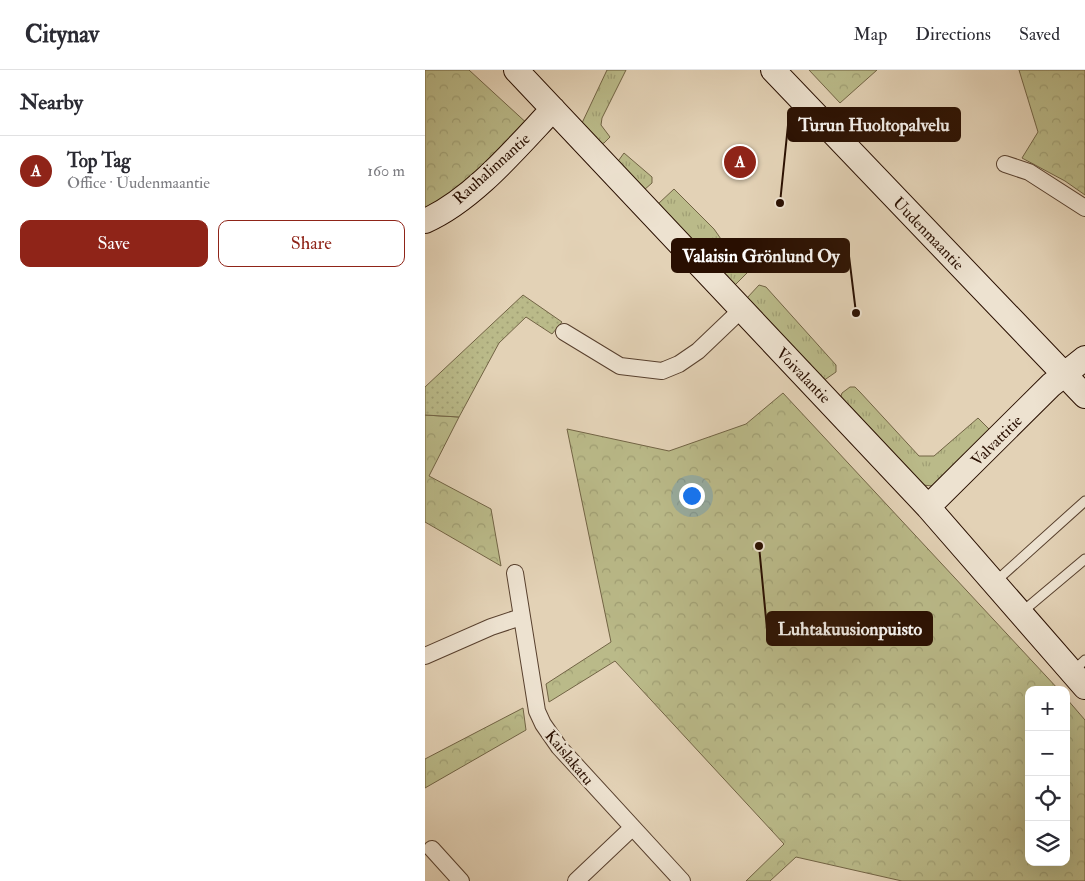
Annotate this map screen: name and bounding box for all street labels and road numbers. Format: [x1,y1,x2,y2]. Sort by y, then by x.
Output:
street label: Rauhalinnantie [449,129,535,209]
street label: Uudenmaantie [888,193,968,275]
street label: Voivalantie [772,344,835,408]
street label: Valvattitie [967,411,1027,471]
street label: Kaislakatu [540,726,598,789]

